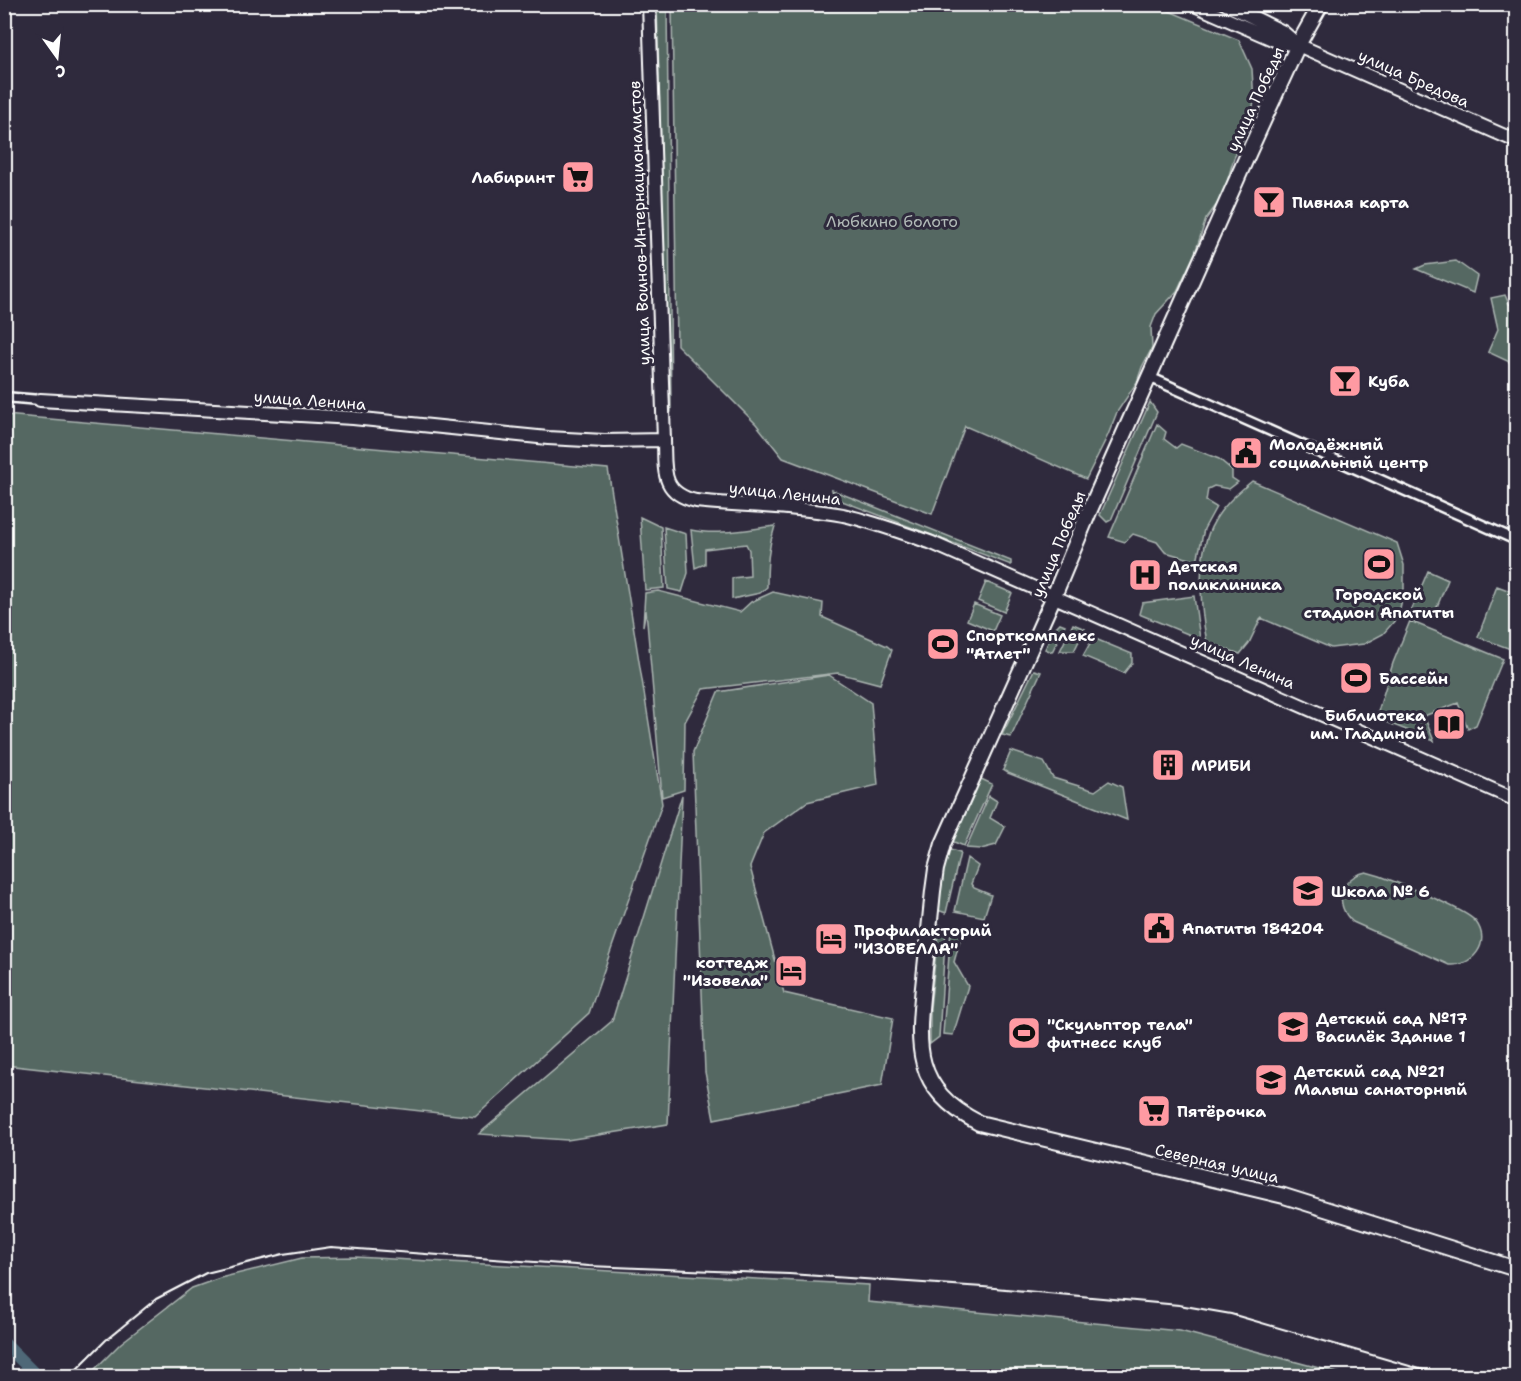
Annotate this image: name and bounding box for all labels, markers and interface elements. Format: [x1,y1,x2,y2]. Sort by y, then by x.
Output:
north arrow [27,27,87,87]
street label: улица Победы [1222,43,1289,155]
street label: улица Бредова [1355,45,1473,112]
text: С [53,60,68,82]
street label: улица Воинов-Интернационалистов [624,80,655,366]
supermarket icon: Лабиринт [560,159,596,195]
place label: Лабиринт [471,167,555,188]
bar icon: Пивная карта [1251,184,1287,220]
place label: Пивная карта [1292,192,1409,213]
park label: Любкино болото [826,211,958,232]
bar icon: Куба [1327,363,1363,399]
place label: Куба [1368,371,1409,392]
street label: улица Ленина [253,386,367,415]
place label: Молодёжный социальный центр [1269,434,1429,473]
public building icon: Молодёжный социальный центр [1228,435,1264,471]
street label: улица Ленина [728,477,842,510]
street label: улица Победы [1027,488,1090,601]
sports icon: Городской стадион Апатиты [1361,546,1397,582]
place label: Детская поликлиника [1168,556,1282,595]
hospital icon: Детская поликлиника [1127,557,1163,593]
place label: Городской стадион Апатиты [1304,584,1455,623]
place label: Спорткомплекс "Атлет" [966,625,1096,664]
sports icon: Спорткомплекс "Атлет" [925,626,961,662]
street label: улица Ленина [1187,629,1298,694]
sports icon: Бассейн [1338,660,1374,696]
place label: Бассейн [1379,668,1448,689]
place label: Библиотека им. Гладиной [1310,705,1426,744]
library icon: Библиотека им. Гладиной [1431,706,1467,742]
building icon: МРИБИ [1150,747,1186,783]
place label: МРИБИ [1191,755,1251,776]
school or university icon: Школа № 6 [1290,873,1326,909]
place label: Школа № 6 [1331,881,1430,902]
public building icon: Апатиты 184204 [1141,910,1177,946]
place label: Апатиты 184204 [1182,918,1324,939]
place label: Профилакторий "ИЗОВЕЛЛА" [854,920,992,959]
hotel icon: Профилакторий "ИЗОВЕЛЛА" [813,921,849,957]
place label: коттедж "Изовела" [683,952,768,991]
hotel icon: коттедж "Изовела" [773,953,809,989]
place label: Детский сад №17 Василёк Здание 1 [1316,1008,1467,1047]
school or university icon: Детский сад №17 Василёк Здание 1 [1275,1009,1311,1045]
place label: "Скульптор тела" фитнесс клуб [1047,1014,1193,1053]
sports icon: "Скульптор тела" фитнесс клуб [1006,1015,1042,1051]
place label: Детский сад №21 Малыш санаторный [1294,1061,1467,1100]
school or university icon: Детский сад №21 Малыш санаторный [1253,1062,1289,1098]
supermarket icon: Пятёрочка [1136,1093,1172,1129]
place label: Пятёрочка [1177,1101,1266,1122]
street label: Северная улица [1153,1139,1281,1188]

